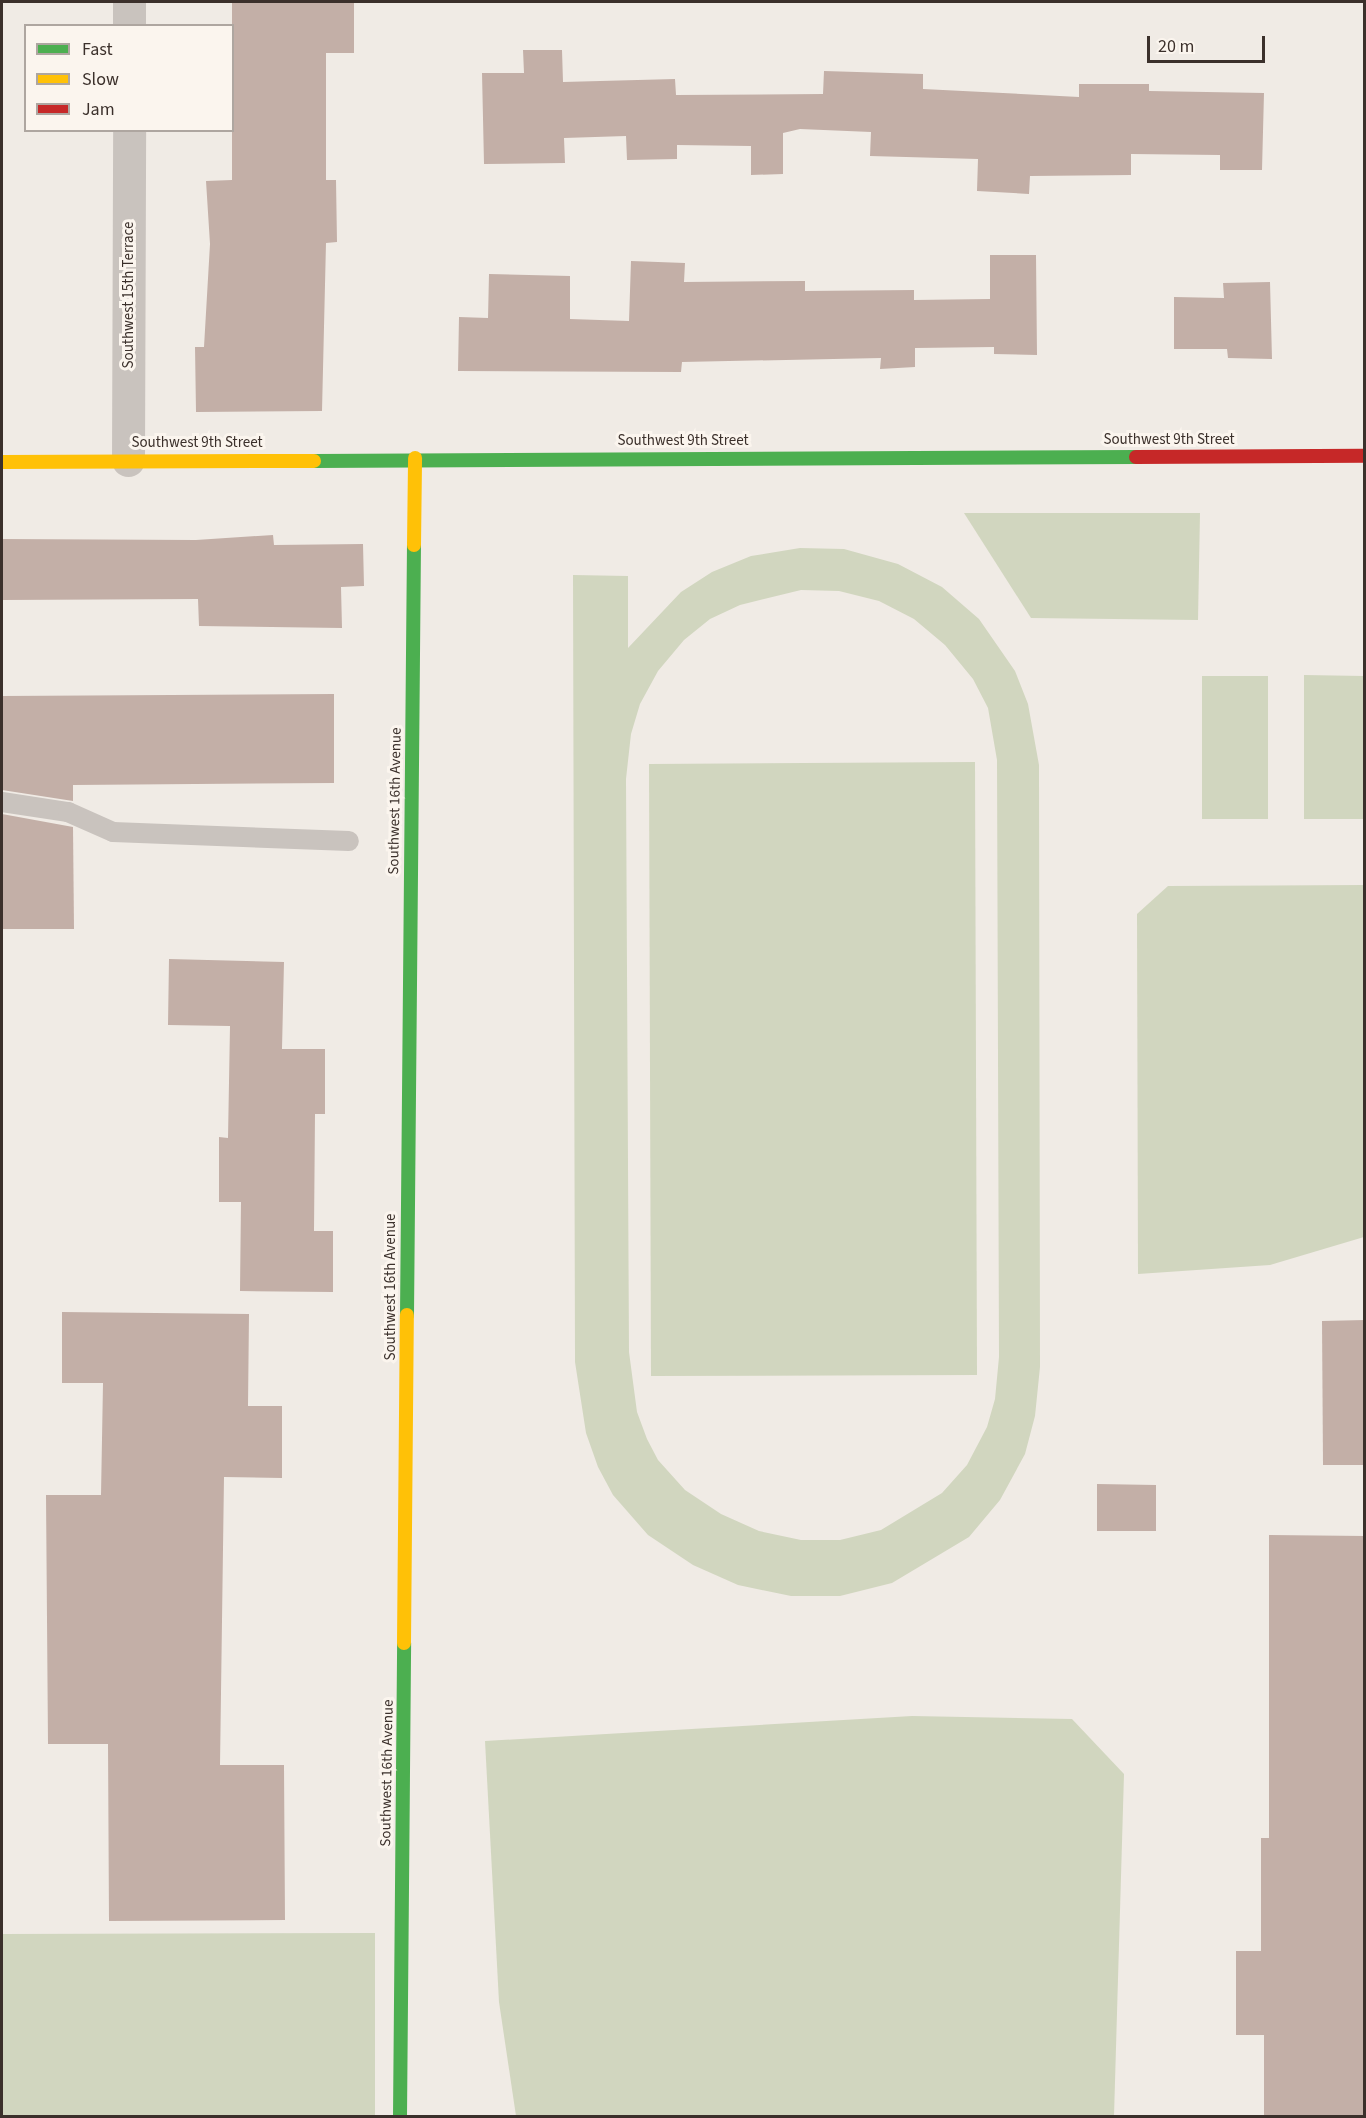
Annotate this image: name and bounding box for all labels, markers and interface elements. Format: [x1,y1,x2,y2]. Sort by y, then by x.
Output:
legend [24,24,234,132]
scale bar [1150,24,1268,62]
text: 20 m [1158,34,1194,59]
text: Fast [82,37,113,62]
text: Slow [82,67,119,92]
text: Jam [82,97,115,122]
street label: Southwest 15th Terrace [120,222,138,368]
street label: Southwest 9th Street [1103,431,1235,449]
street label: Southwest 9th Street [617,432,749,450]
street label: Southwest 9th Street [131,434,263,452]
street label: Southwest 16th Avenue [385,727,405,875]
street label: Southwest 16th Avenue [382,1213,400,1361]
street label: Southwest 16th Avenue [377,1699,397,1847]

